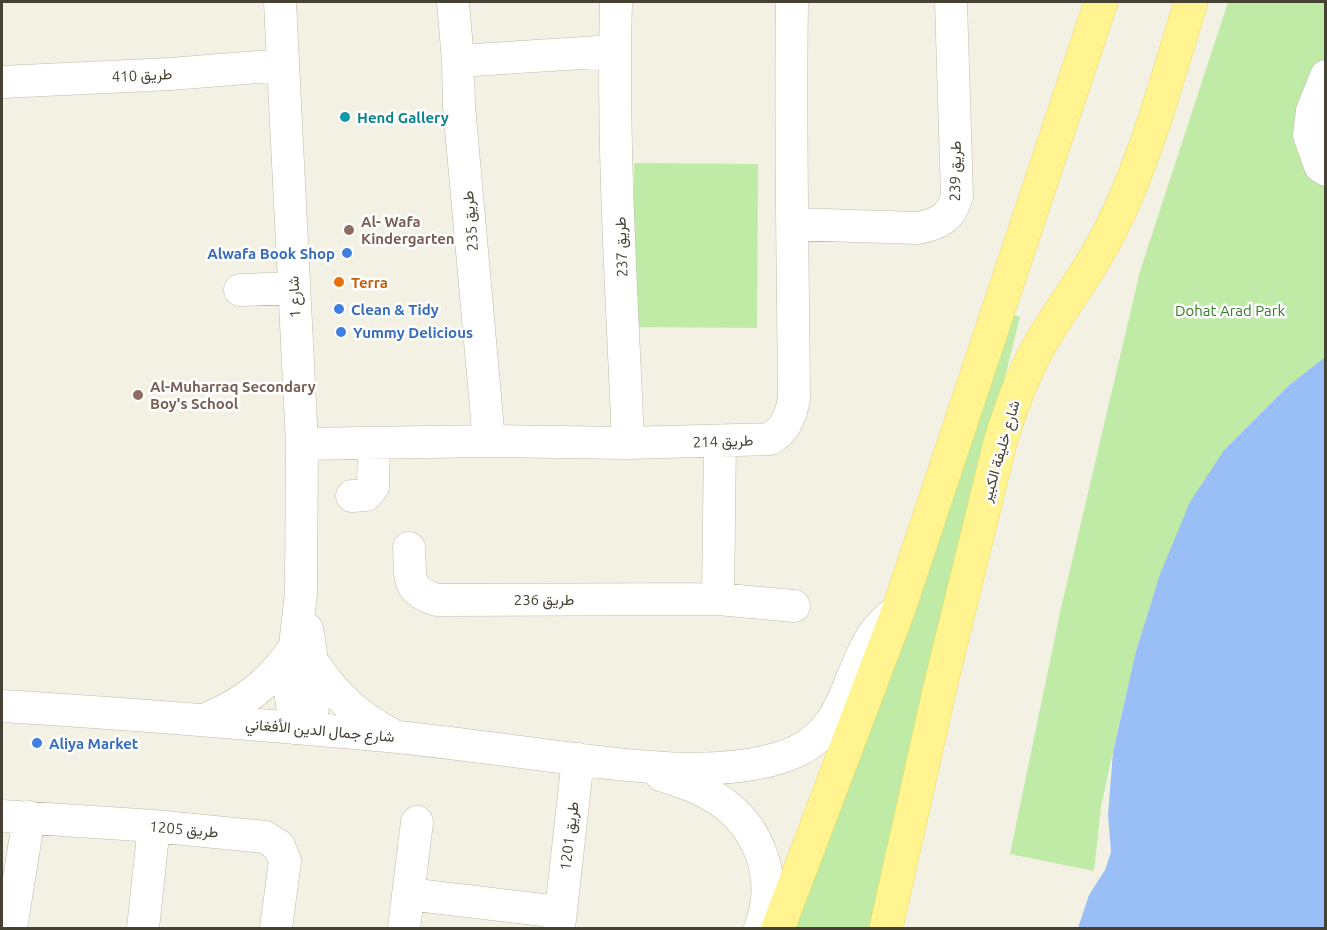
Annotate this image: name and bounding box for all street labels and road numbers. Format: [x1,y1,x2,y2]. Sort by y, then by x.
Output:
street label: طريق 410 [111,65,173,87]
street label: طريق 239 [946,140,966,201]
street label: طريق 235 [459,190,483,252]
street label: طريق 237 [611,216,633,278]
street label: شارع 1 [284,275,307,318]
street label: شارع خليفة الكبير [977,398,1026,506]
street label: طريق 214 [692,431,754,453]
street label: طريق 236 [514,591,575,610]
street label: شارع جمال الدين الأفغاني [244,715,396,750]
street label: طريق 1201 [556,800,584,872]
street label: طريق 1205 [149,818,219,842]

